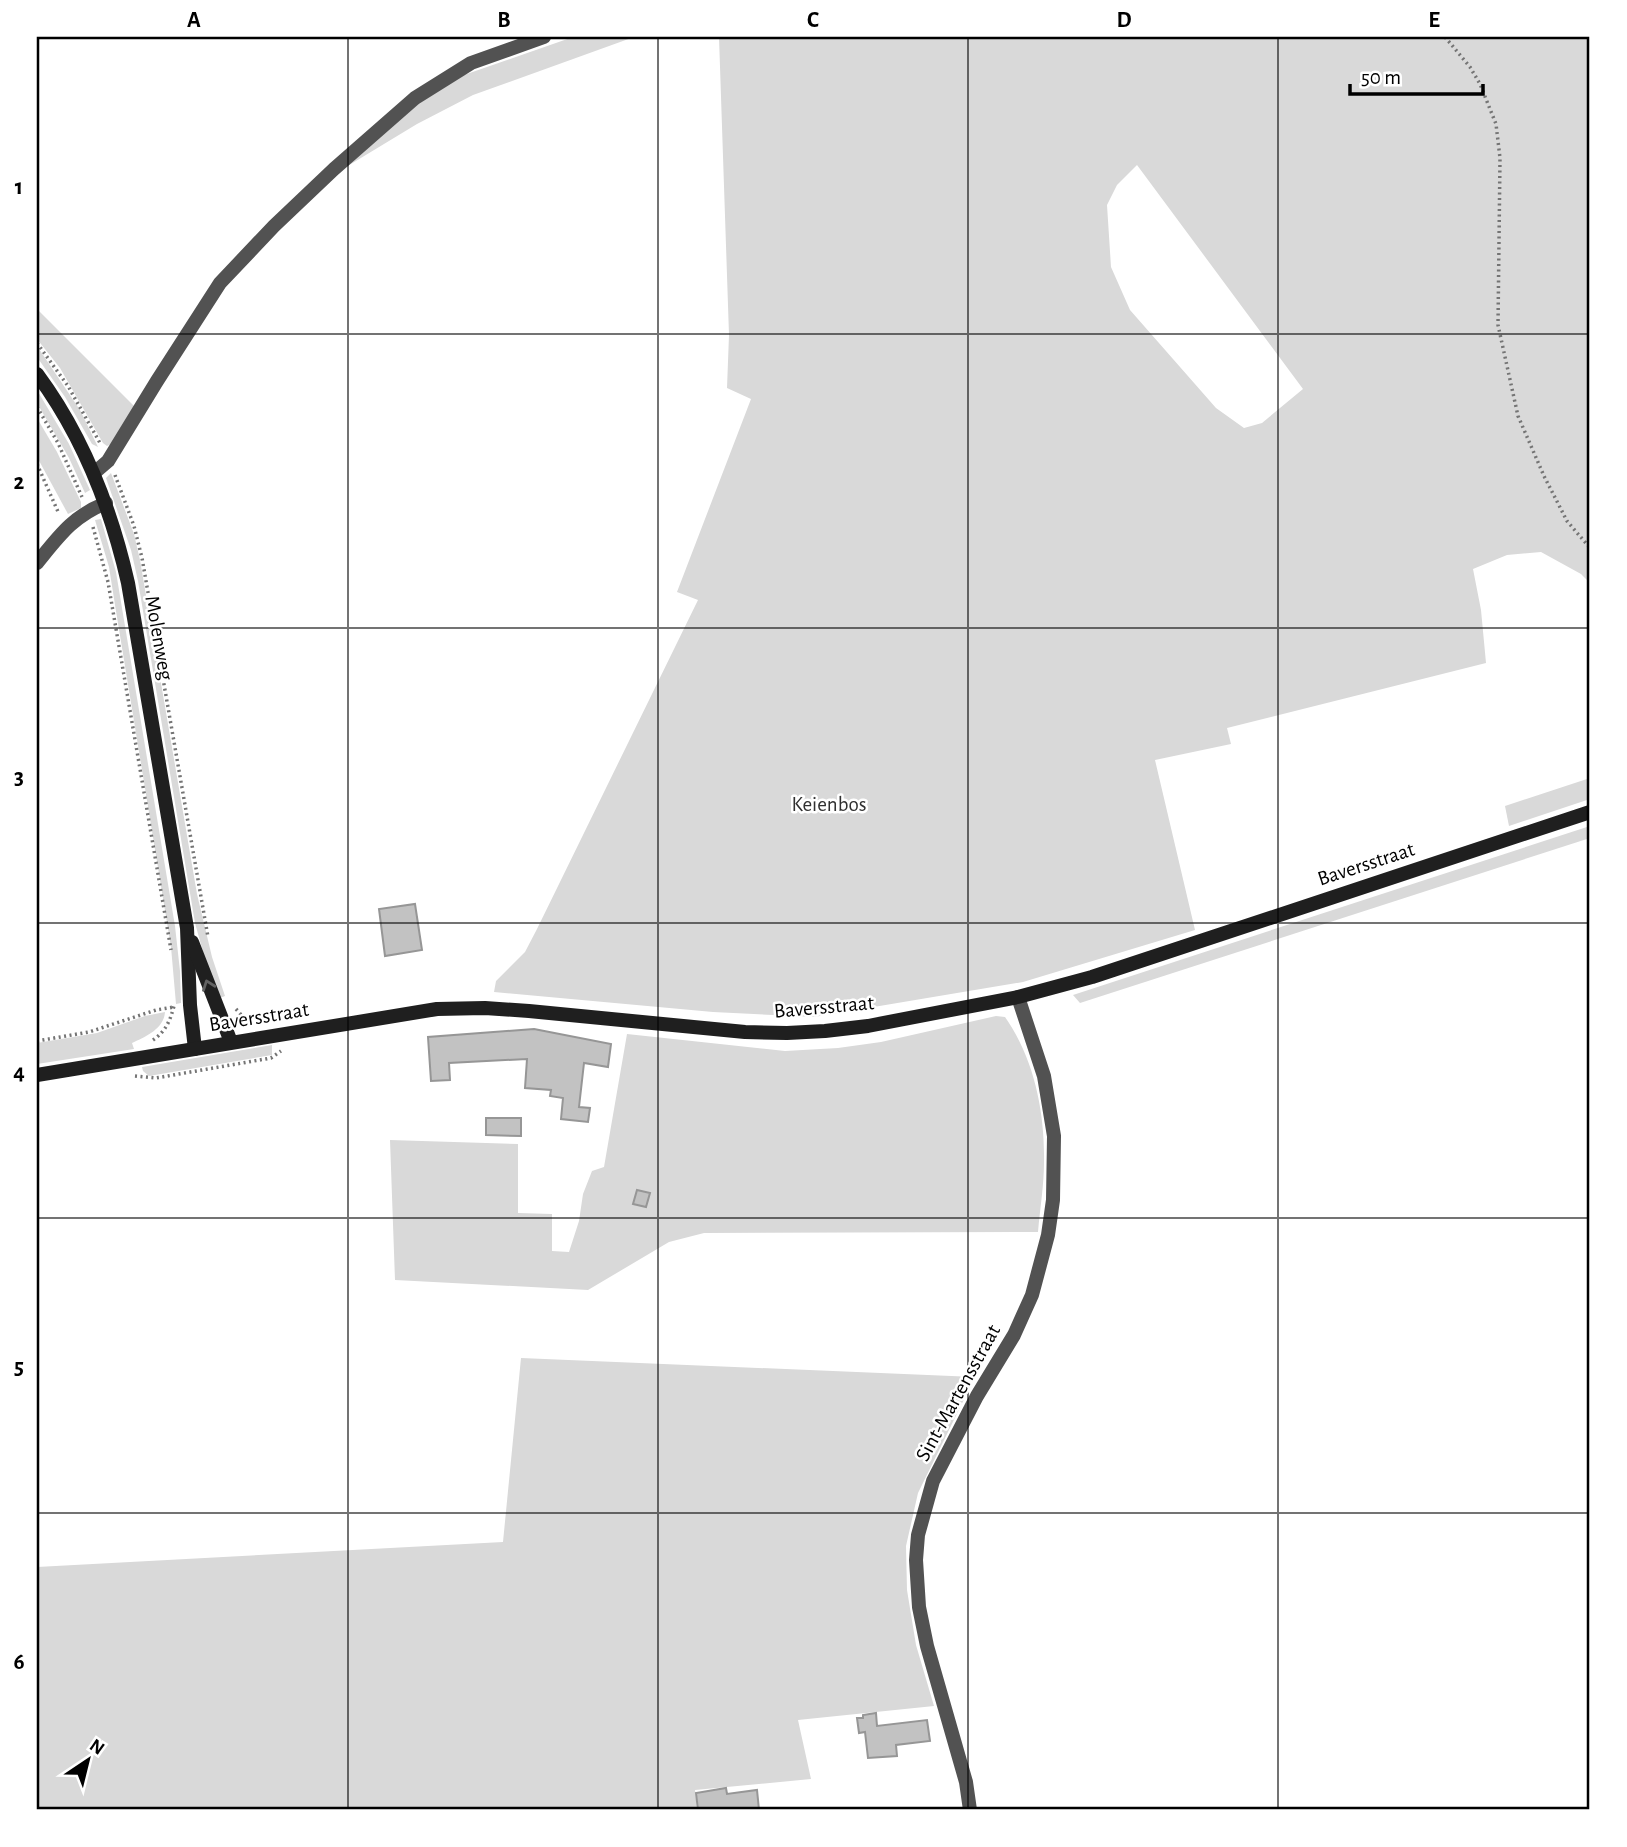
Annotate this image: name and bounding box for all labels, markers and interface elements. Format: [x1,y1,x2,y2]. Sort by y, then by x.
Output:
text: A [187,9,201,32]
text: B [497,9,511,32]
text: C [807,9,819,32]
text: D [1116,9,1132,32]
text: E [1428,9,1440,32]
scale bar [1350,52,1484,96]
text: 50 m [1361,67,1401,88]
text: 1 [15,176,23,199]
text: 2 [14,471,25,494]
street label: Molenweg [141,594,177,683]
text: 3 [14,766,24,789]
park label: Keienbos [791,794,867,815]
street label: Baversstraat [1315,838,1417,890]
one-way arrow [202,980,216,992]
street label: Baversstraat [773,992,875,1022]
street label: Baversstraat [208,999,311,1035]
text: 4 [13,1061,25,1084]
street label: Sint-Martensstraat [912,1321,1004,1465]
text: 5 [14,1356,24,1379]
text: 6 [13,1651,25,1674]
north arrow [52,1724,122,1794]
text: N [86,1736,108,1759]

